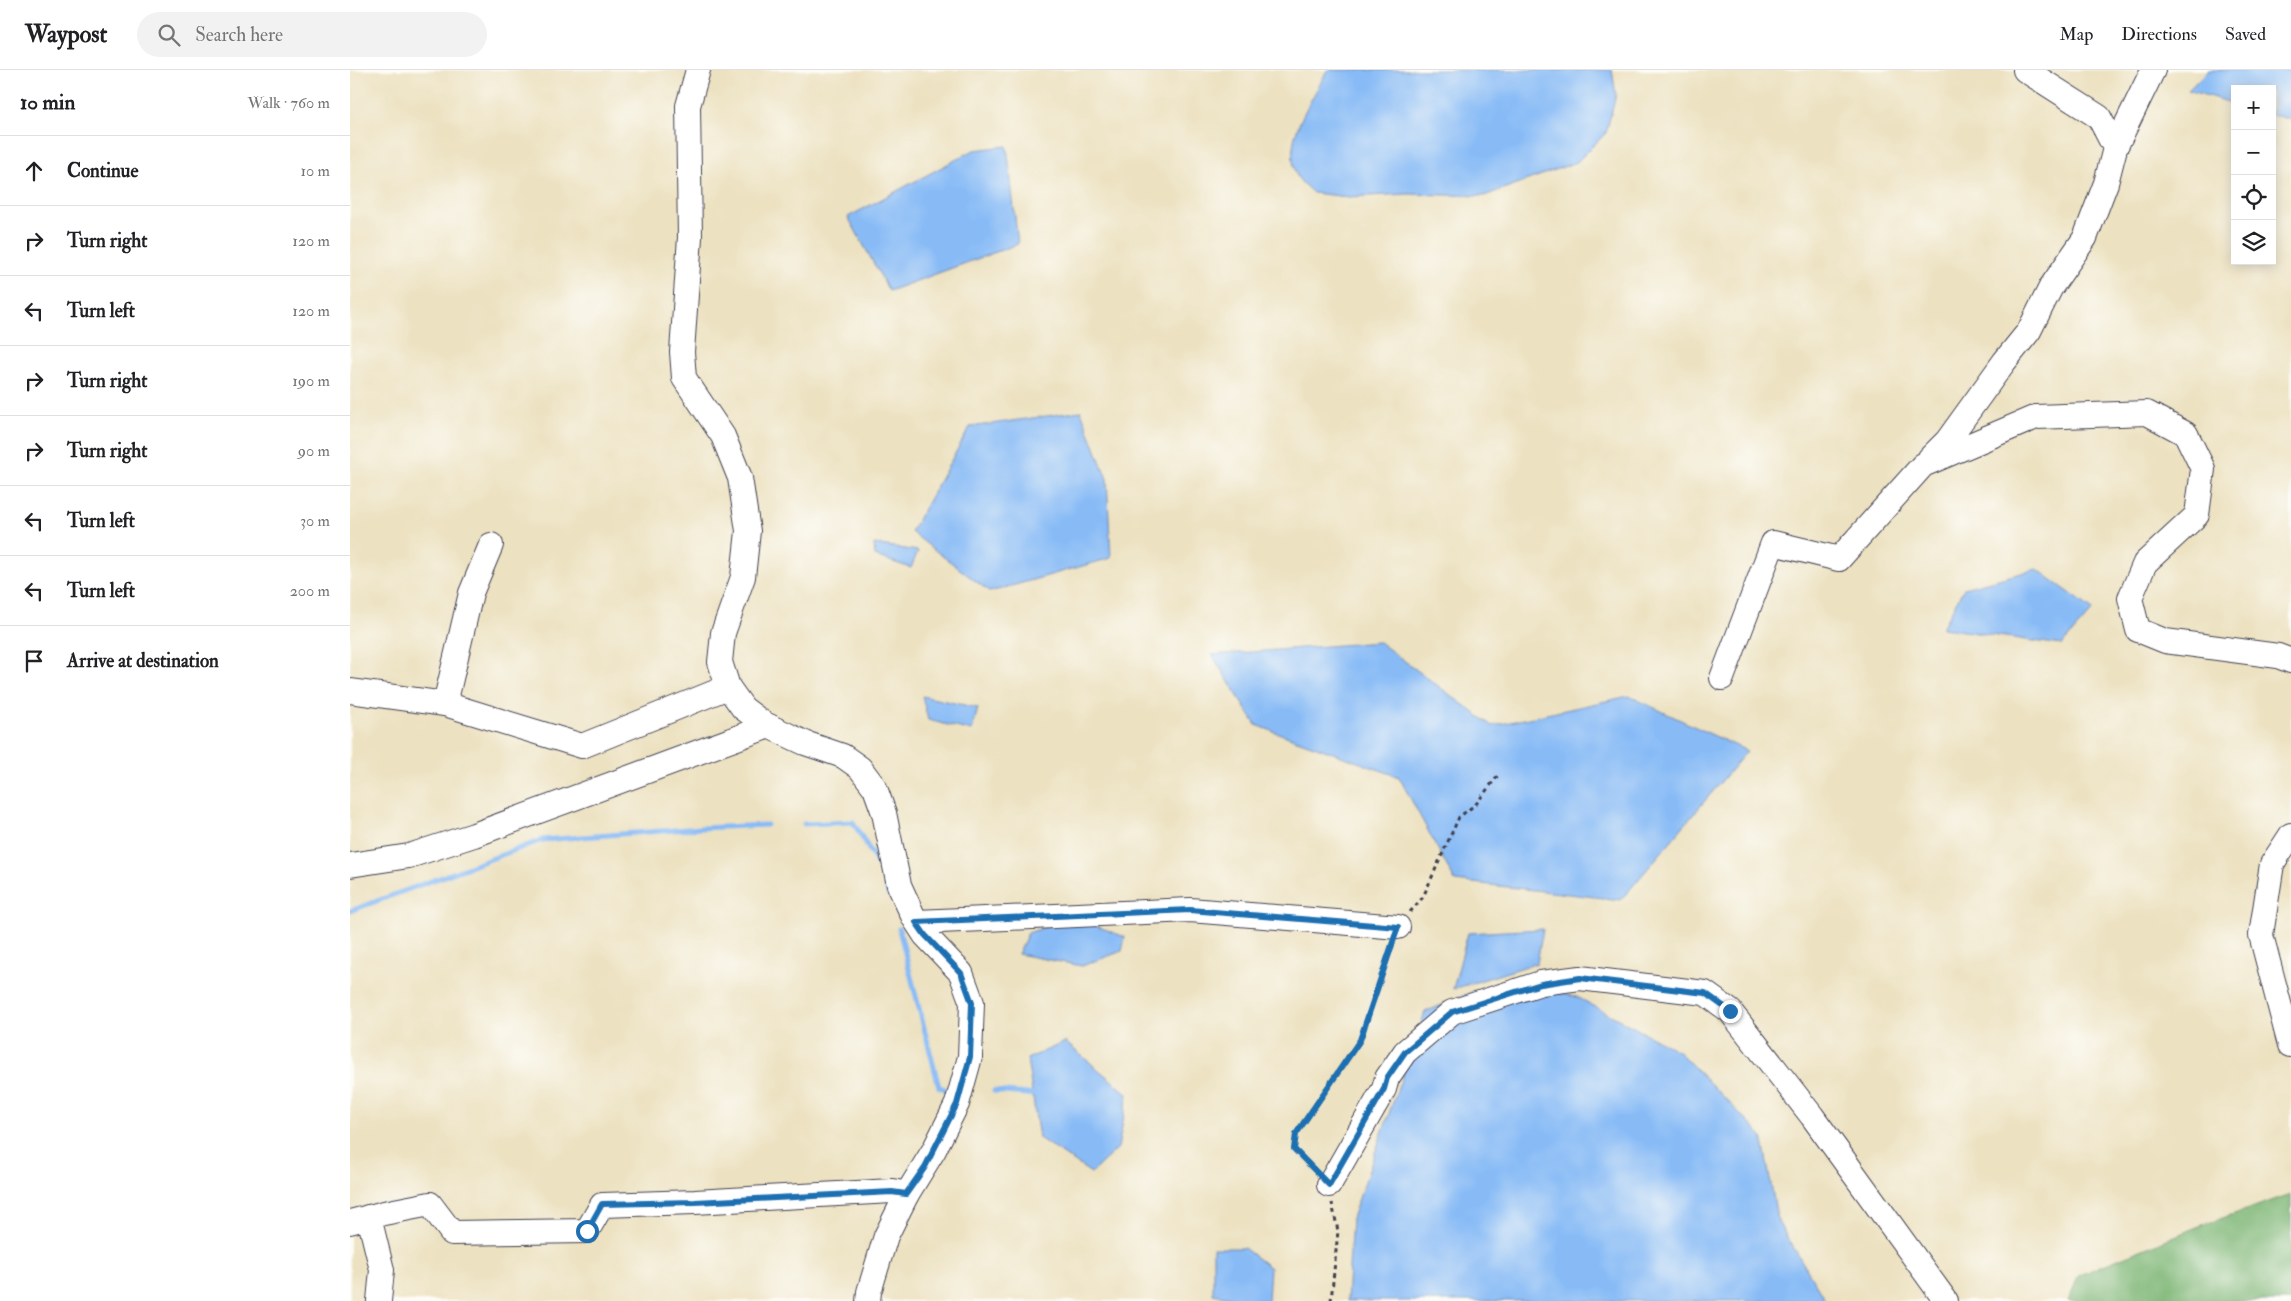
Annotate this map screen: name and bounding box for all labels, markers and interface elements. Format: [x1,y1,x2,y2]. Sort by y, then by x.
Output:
search box [137,12,487,57]
text: Waypost [25,19,107,50]
icon: search [155,21,183,49]
text: Search here [195,23,283,47]
text: Map [2060,23,2093,46]
text: Directions [2121,23,2197,46]
text: Saved [2225,23,2266,46]
map controls [2231,85,2276,265]
button: + [2231,85,2276,130]
text: 10 min [20,89,75,116]
text: Walk · 760 m [248,93,330,113]
button: − [2231,130,2276,175]
icon: ahead [20,157,48,185]
text: Continue [67,159,138,183]
text: 10 m [300,161,330,181]
button: locate [2231,175,2276,220]
button: layers [2231,220,2276,265]
icon: right [20,227,48,255]
text: Turn right [67,229,147,253]
text: 120 m [292,231,330,251]
icon: left [20,297,48,325]
text: Turn left [67,299,135,323]
text: 120 m [292,301,330,321]
icon: right [20,367,48,395]
text: Turn right [67,369,147,393]
text: 190 m [292,371,330,391]
icon: right [20,437,48,465]
text: Turn right [67,439,147,463]
text: 90 m [298,441,330,461]
icon: left [20,507,48,535]
text: Turn left [67,509,135,533]
text: 30 m [300,511,330,531]
icon: left [20,577,48,605]
text: Turn left [67,579,135,603]
text: 200 m [290,581,330,601]
icon: arrive [20,647,48,675]
text: Arrive at destination [67,649,219,673]
route end [1719,1000,1742,1023]
route start [576,1220,599,1243]

